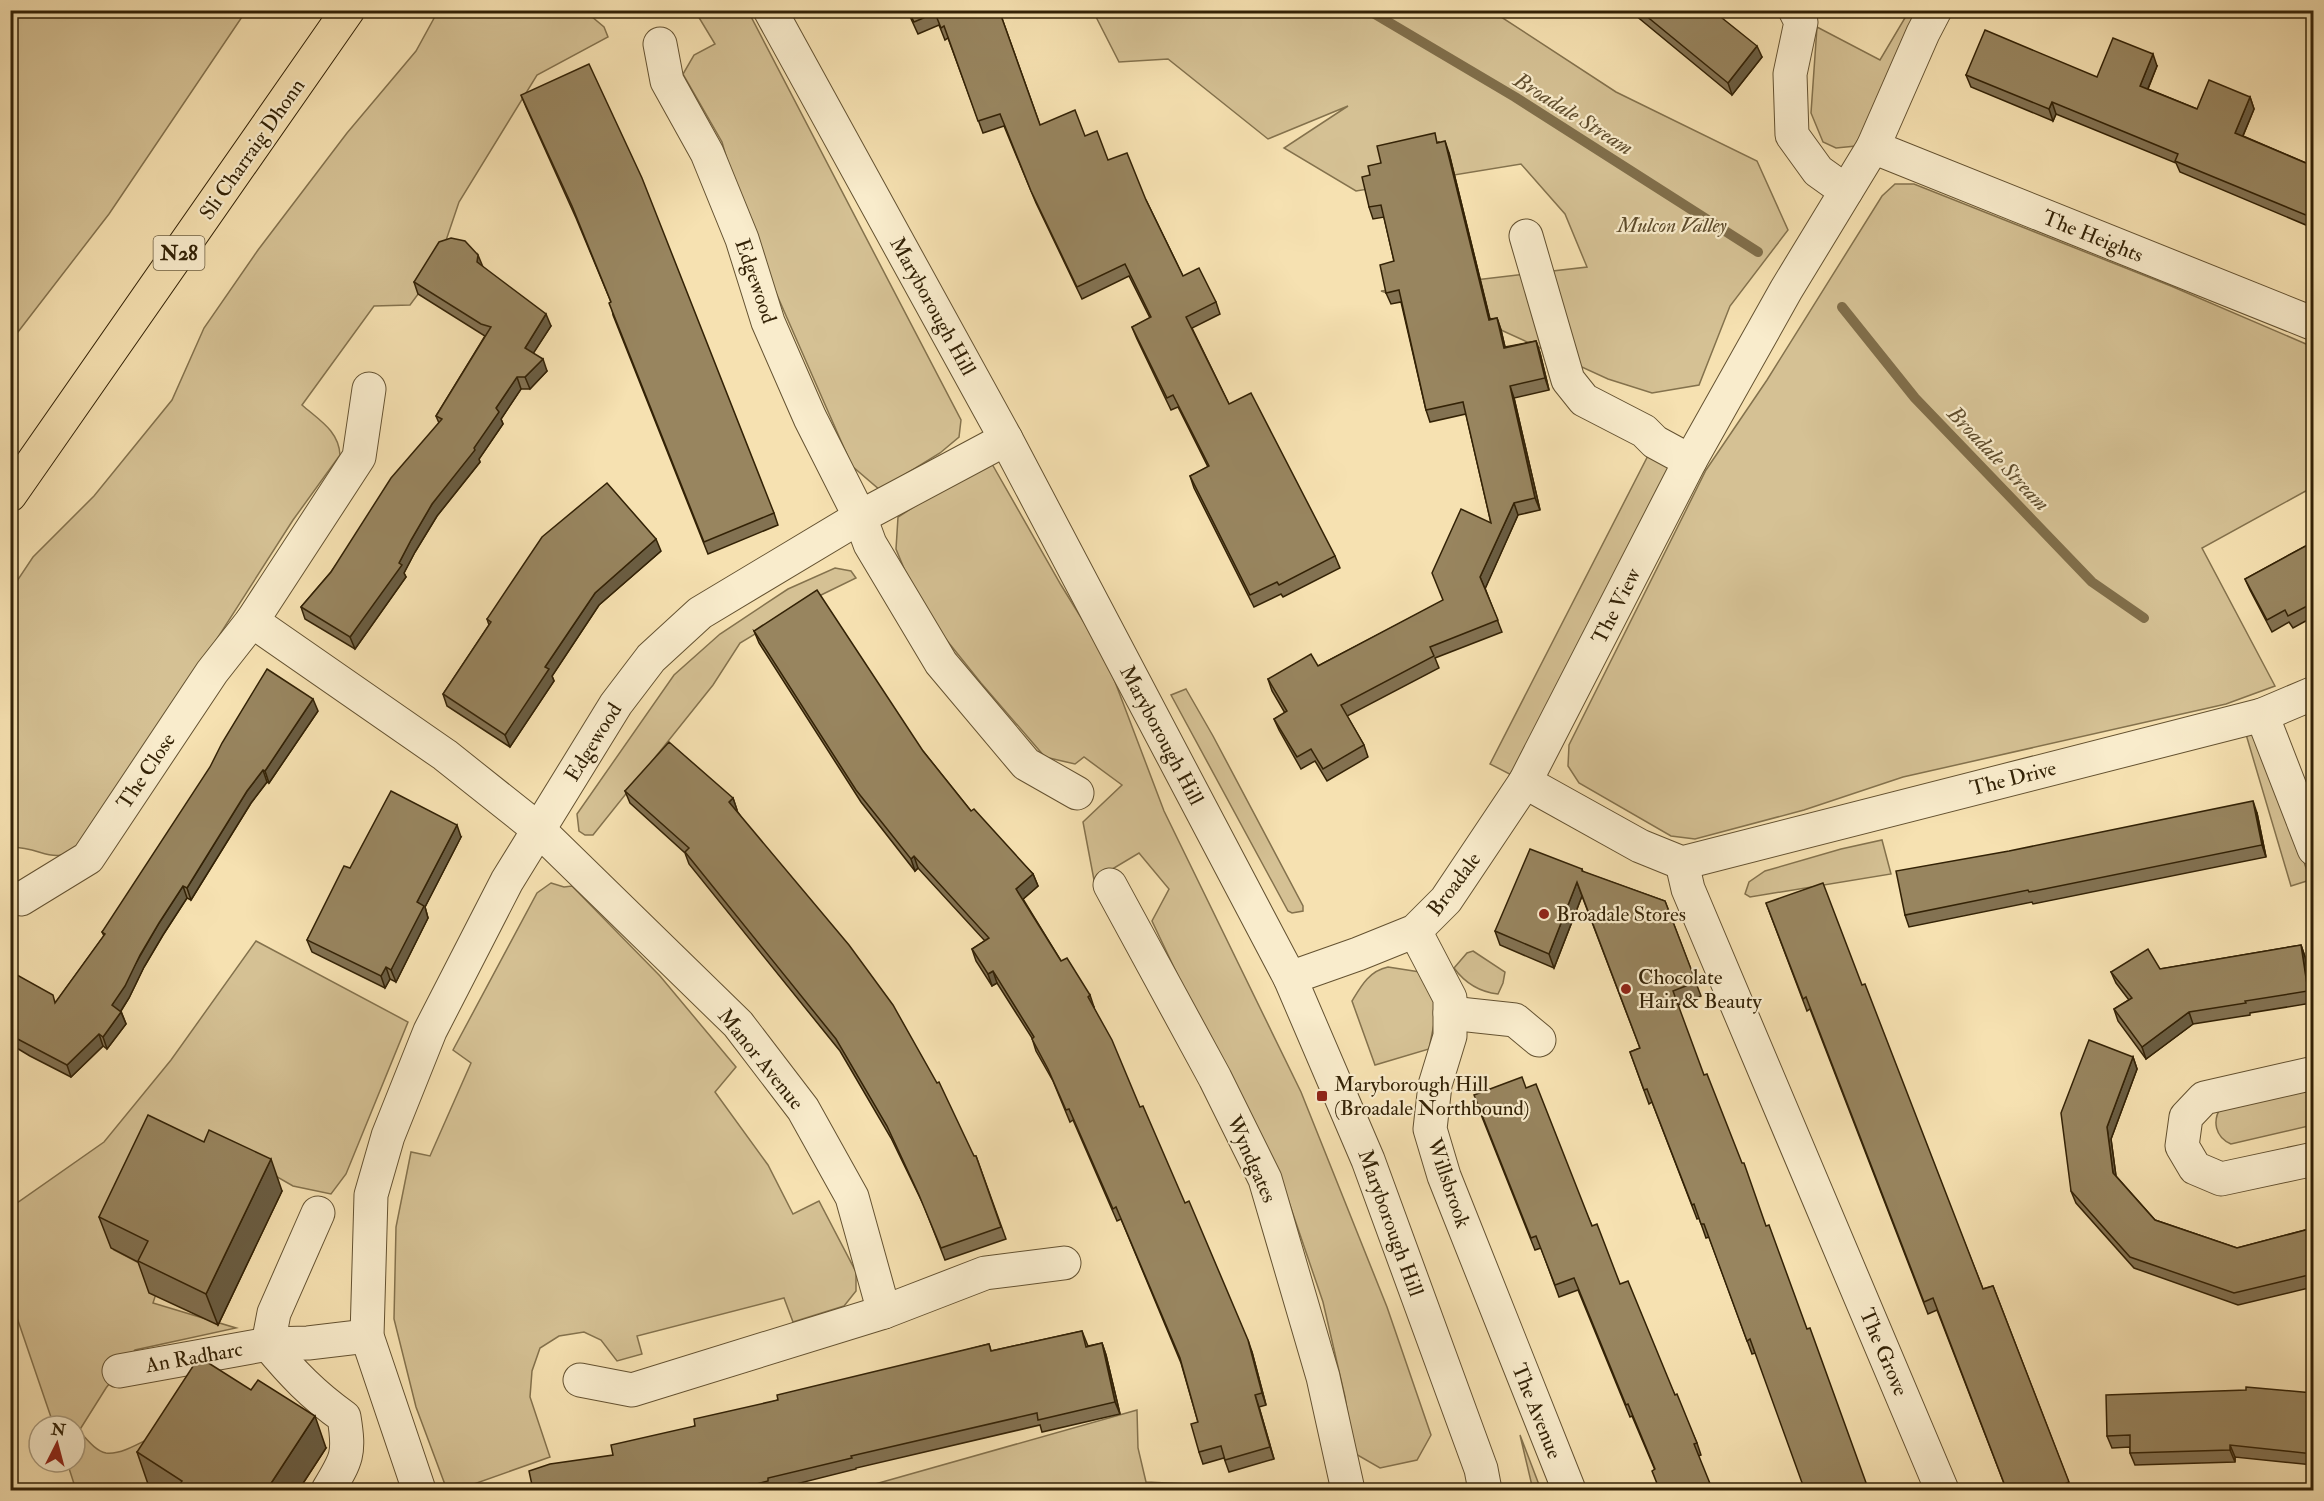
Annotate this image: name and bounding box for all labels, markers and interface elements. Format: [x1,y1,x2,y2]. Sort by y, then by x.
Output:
water label: Broadale Stream [1508,66,1638,162]
street label: Sli Charraig Dhonn [194,73,311,225]
street label: The Heights [2038,204,2147,269]
park label: Mulcon Valley [1615,212,1728,239]
street label: Maryborough Hill [883,232,982,381]
street label: Edgewood [728,235,783,328]
road number: N28 [154,236,204,270]
water label: Broadale Stream [1940,400,2055,517]
street label: The View [1586,563,1648,649]
street label: Maryborough Hill [1113,661,1210,810]
street label: Edgewood [559,697,629,787]
street label: The Close [111,728,182,815]
street label: The Drive [1967,755,2059,802]
street label: Broadale [1422,847,1487,922]
place label: Broadale Stores [1556,901,1686,928]
marker: Broadale Stores [1537,907,1551,921]
place label: Chocolate Hair & Beauty [1638,964,1762,1015]
marker: Chocolate Hair & Beauty [1619,982,1633,996]
street label: Manor Avenue [711,1003,810,1116]
place label: Maryborough Hill (Broadale Northbound) [1334,1071,1529,1122]
marker: Maryborough Hill (Broadale Northbound) [1315,1089,1329,1103]
street label: Wyndgates [1220,1111,1283,1207]
street label: Willsbrook [1420,1134,1476,1232]
street label: Maryborough Hill [1351,1146,1430,1301]
street label: The Grove [1853,1304,1914,1400]
street label: An Radharc [142,1336,245,1380]
street label: The Avenue [1505,1359,1568,1463]
north arrow [27,1414,87,1474]
text: N [49,1419,67,1441]

